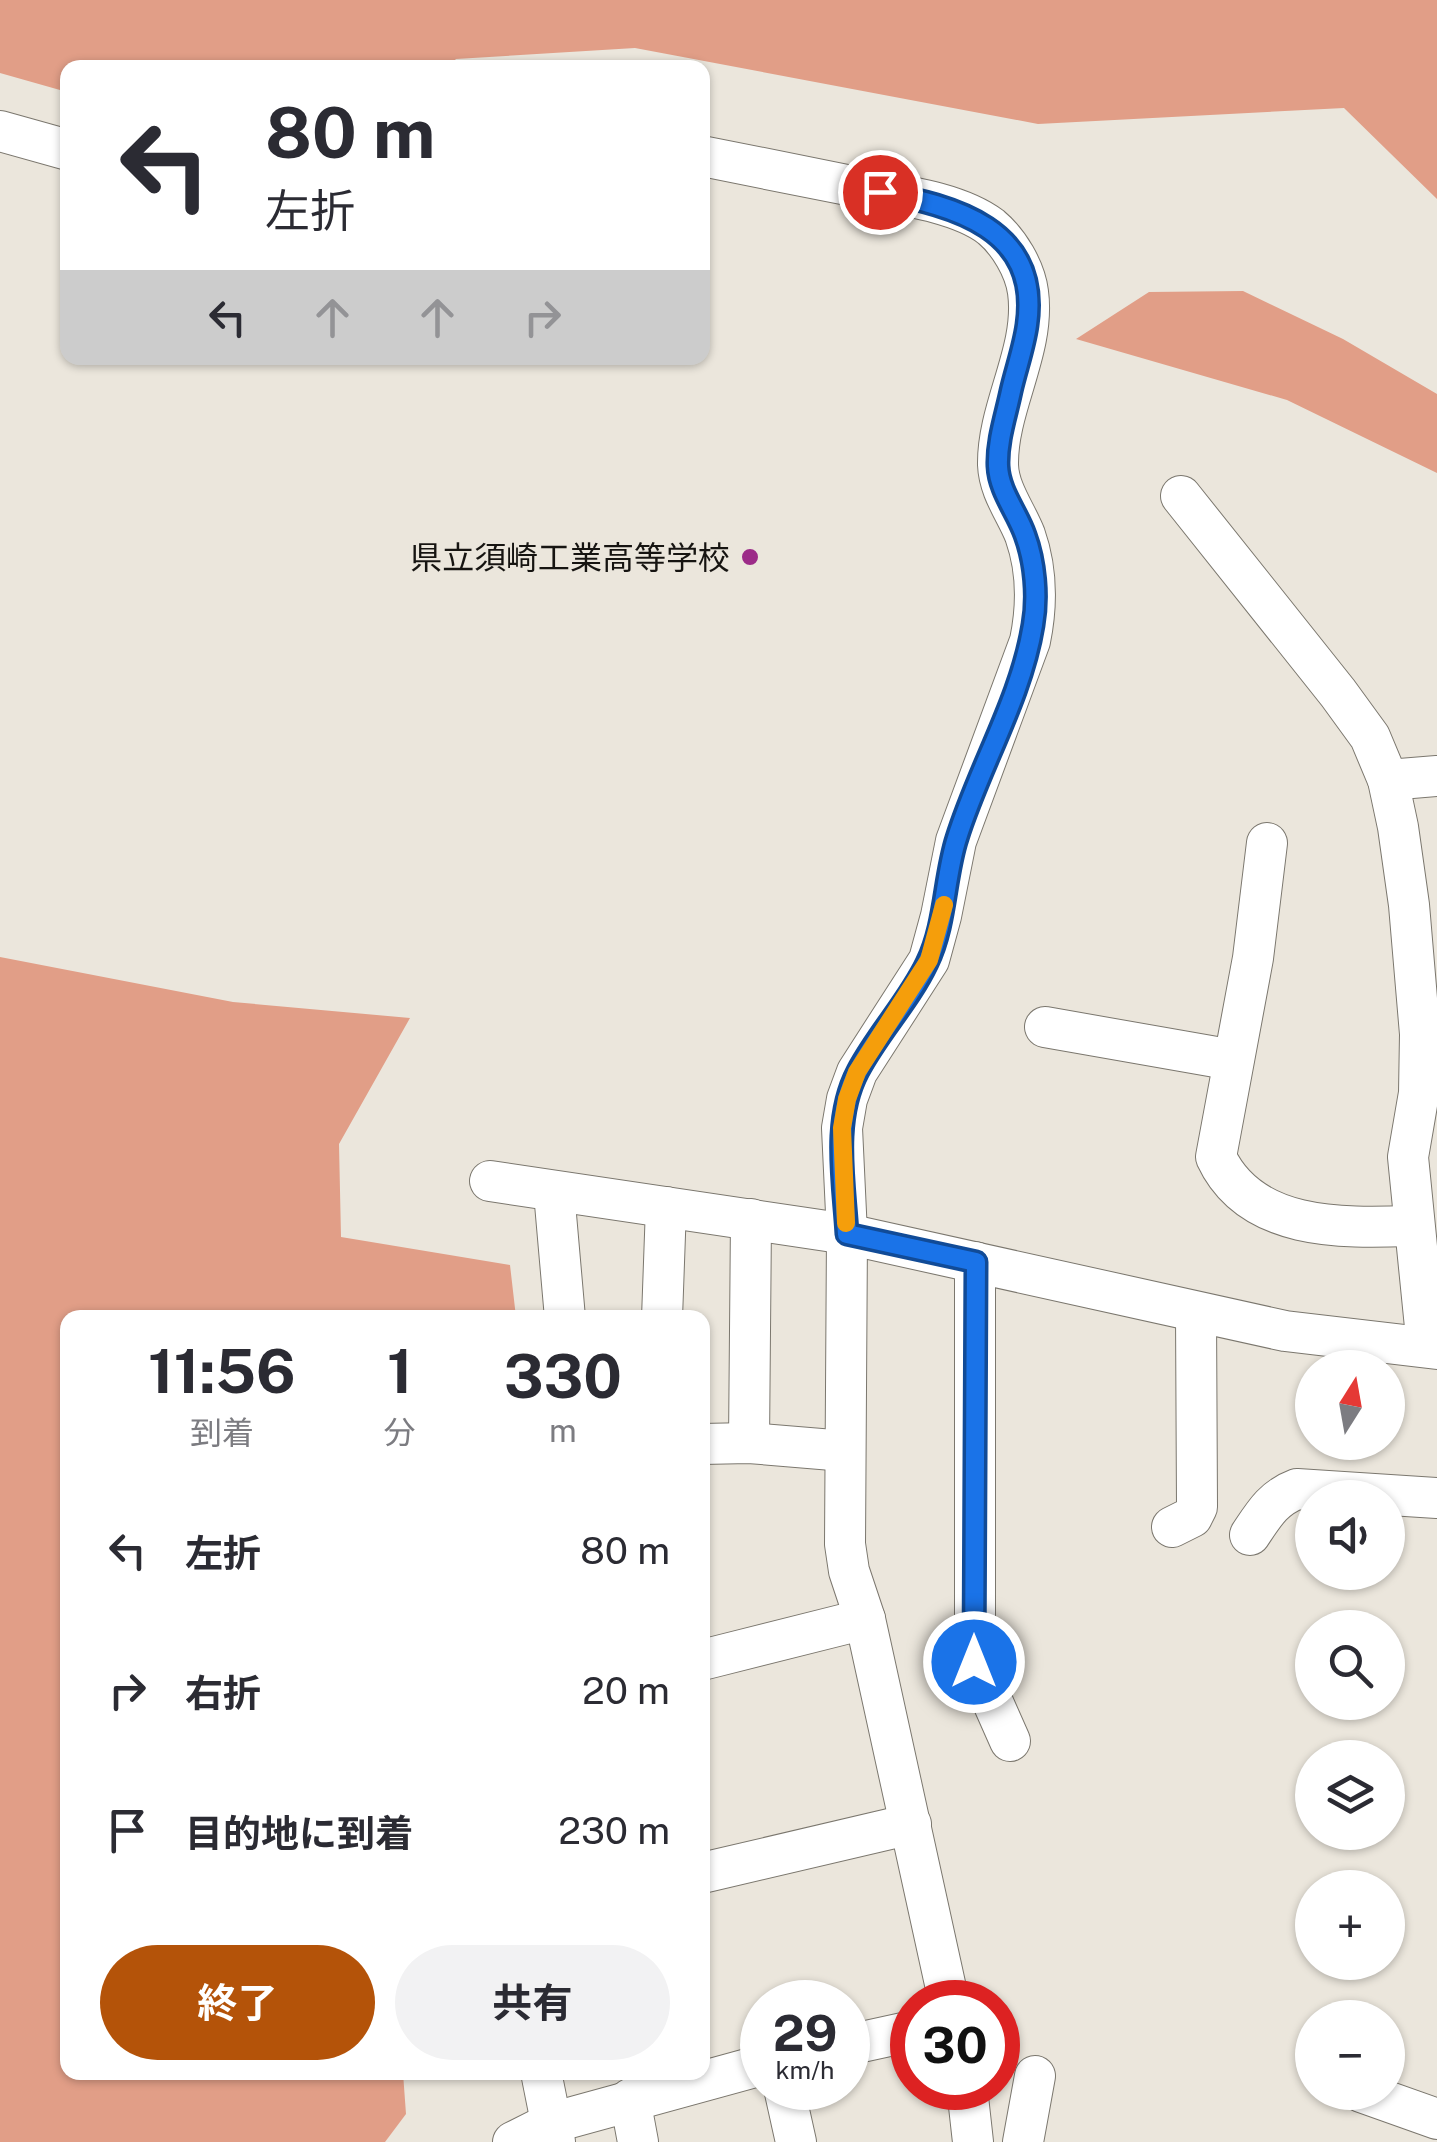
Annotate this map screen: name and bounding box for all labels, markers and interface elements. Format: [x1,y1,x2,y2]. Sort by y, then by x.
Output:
text: 80 m [265,91,435,174]
icon: left [100,100,230,230]
pin [838,150,923,235]
icon: arrive [853,165,908,220]
text: 左折 [265,184,355,237]
icon: left [200,290,255,345]
icon: ahead [305,290,360,345]
icon: ahead [410,290,465,345]
icon: right [515,290,570,345]
place label: 県立須崎工業高等学校 [410,539,730,576]
marker: 県立須崎工業高等学校 [739,546,761,568]
text: 11:56 [148,1336,296,1407]
text: 1 [387,1336,413,1407]
text: 330 [504,1341,622,1412]
north arrow [1295,1350,1405,1460]
map controls [1295,1350,1405,2110]
text: m [549,1412,577,1449]
text: 到着 [190,1414,254,1451]
text: 分 [384,1414,416,1451]
button: sound [1295,1480,1405,1590]
icon: left [100,1523,155,1578]
text: 80 m [580,1528,670,1573]
text: 左折 [185,1531,261,1576]
position arrow [922,1610,1026,1714]
button: search [1295,1610,1405,1720]
icon: right [100,1663,155,1718]
text: 20 m [582,1668,670,1713]
text: 右折 [185,1671,261,1716]
button: layers [1295,1740,1405,1850]
icon: arrive [100,1803,155,1858]
text: 230 m [558,1808,670,1853]
text: 目的地に到着 [185,1811,413,1856]
button: + [1295,1870,1405,1980]
button: 終了 [100,1945,375,2060]
button: 共有 [395,1945,670,2060]
speed limit sign: 30 [890,1980,1020,2110]
button: − [1295,2000,1405,2110]
text: 29 [773,2003,837,2062]
text: km/h [776,2055,834,2085]

